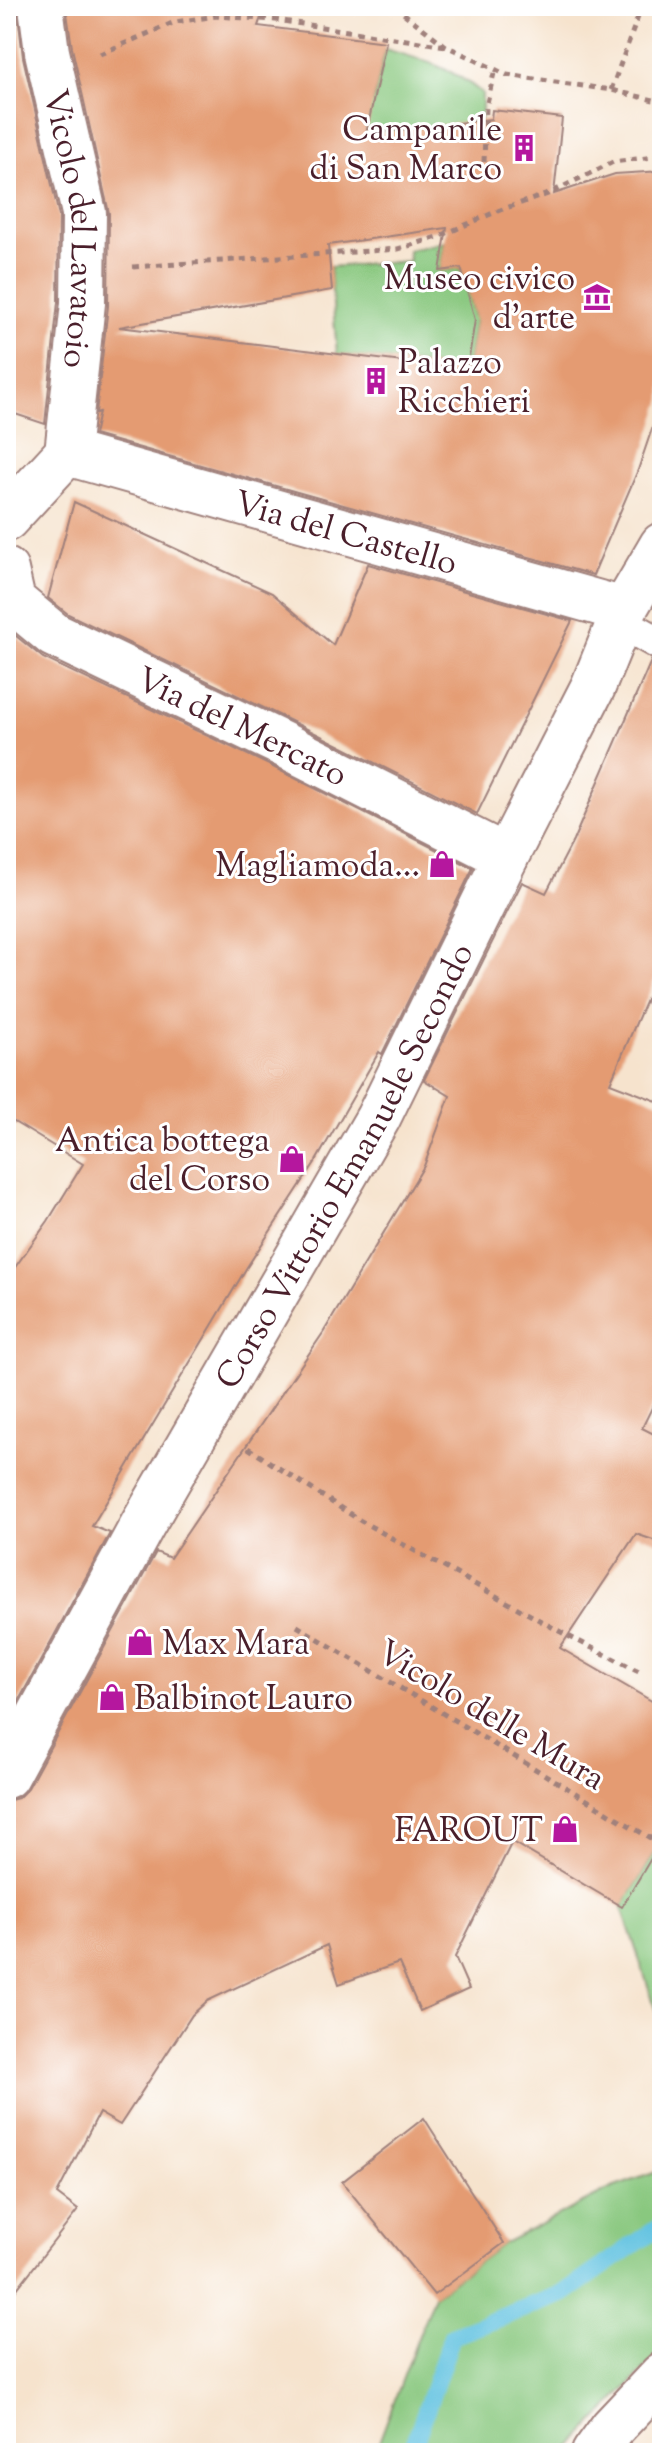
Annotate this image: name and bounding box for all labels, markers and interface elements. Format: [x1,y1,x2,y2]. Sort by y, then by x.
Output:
street label: Vicolo del Lavatoio [28,85,105,370]
place label: Campanile di San Marco [309,107,502,195]
building icon: Campanile di San Marco [509,133,539,163]
place label: Museo civico d'arte [384,256,575,344]
museum icon: Museo civico d'arte [582,282,612,312]
place label: Palazzo Ricchieri [398,340,530,428]
building icon: Palazzo Ricchieri [361,366,391,396]
street label: Via del Castello [228,480,462,590]
street label: Via del Mercato [127,657,355,801]
place label: Magliamoda... [215,843,420,892]
shop icon: Magliamoda... [427,849,457,879]
street label: Corso Vittorio Emanuele Secondo [205,936,488,1399]
place label: Antica bottega del Corso [55,1118,270,1206]
shop icon: Antica bottega del Corso [277,1144,307,1174]
place label: Max Mara [162,1621,310,1670]
shop icon: Max Mara [125,1627,155,1657]
street label: Vicolo delle Mura [367,1629,614,1805]
place label: Balbinot Lauro [134,1676,353,1725]
shop icon: Balbinot Lauro [97,1682,127,1712]
place label: FAROUT [395,1808,543,1857]
shop icon: FAROUT [550,1814,580,1844]

